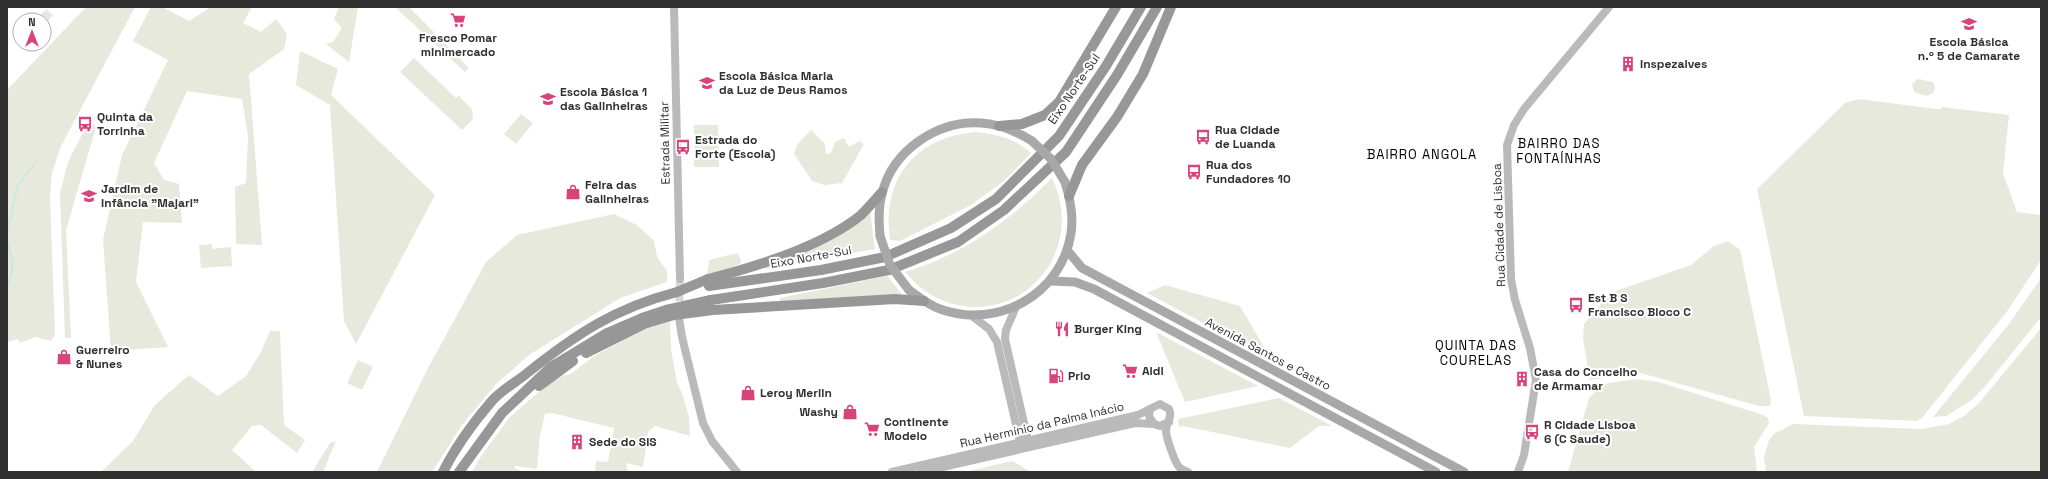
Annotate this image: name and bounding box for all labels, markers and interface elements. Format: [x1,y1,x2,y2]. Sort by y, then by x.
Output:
supermarket icon: Fresco Pomar minimercado [449,11,467,29]
north arrow [12,12,52,52]
text: N [28,15,36,29]
school or university icon: Escola Básica n.º 5 de Camarate [1960,15,1978,33]
place label: Fresco Pomar minimercado [419,30,497,60]
place label: Escola Básica n.º 5 de Camarate [1918,34,2020,64]
street label: Eixo Norte-Sul [1044,50,1104,128]
building icon: Inspezalves [1619,55,1637,73]
place label: Inspezalves [1640,56,1707,72]
place label: Escola Básica Maria da Luz de Deus Ramos [719,68,847,98]
school or university icon: Escola Básica Maria da Luz de Deus Ramos [698,74,716,92]
place label: Escola Básica 1 das Galinheiras [560,84,648,114]
school or university icon: Escola Básica 1 das Galinheiras [539,90,557,108]
street label: Estrada Militar [656,101,674,185]
place label: Quinta da Torrinha [97,109,153,139]
bus stop icon: Quinta da Torrinha [76,115,94,133]
place label: Rua Cidade de Luanda [1215,122,1280,152]
bus stop icon: Rua Cidade de Luanda [1194,128,1212,146]
place label: Estrada do Forte (Escola) [695,132,776,162]
district label: BAIRRO DAS FONTAÍNHAS [1516,135,1602,167]
bus stop icon: Estrada do Forte (Escola) [674,138,692,156]
district label: BAIRRO ANGOLA [1367,146,1477,163]
place label: Rua dos Fundadores 10 [1206,157,1291,187]
bus stop icon: Rua dos Fundadores 10 [1185,163,1203,181]
street label: Rua Cidade de Lisboa [1489,163,1509,287]
place label: Feira das Galinheiras [585,177,649,207]
place label: Jardim de Infância "Majari" [101,181,199,211]
shop icon: Feira das Galinheiras [564,183,582,201]
school or university icon: Jardim de Infância "Majari" [80,187,98,205]
street label: Eixo Norte-Sul [769,242,853,272]
place label: Est B S Francisco Bloco C [1588,290,1691,320]
bus stop icon: Est B S Francisco Bloco C [1567,296,1585,314]
street label: Avenida Santos e Castro [1202,314,1334,394]
restaurant icon: Burger King [1053,320,1071,338]
place label: Burger King [1074,321,1142,337]
district label: QUINTA DAS COURELAS [1435,337,1517,369]
place label: Guerreiro & Nunes [76,342,130,372]
shop icon: Guerreiro & Nunes [55,348,73,366]
supermarket icon: Aldi [1121,362,1139,380]
place label: Aldi [1142,363,1164,379]
place label: Casa do Concelho de Armamar [1534,364,1637,394]
fuel station icon: Prio [1047,367,1065,385]
place label: Prio [1068,368,1091,384]
building icon: Casa do Concelho de Armamar [1513,370,1531,388]
shop icon: Leroy Merlin [739,384,757,402]
place label: Leroy Merlin [760,385,832,401]
street label: Rua Hermínio da Palma Inácio [958,398,1126,452]
shop icon: Washy [841,403,859,421]
place label: Washy [799,404,838,420]
place label: Continente Modelo [884,414,949,444]
place label: R Cidade Lisboa 6 (C Saude) [1544,417,1636,447]
supermarket icon: Continente Modelo [863,420,881,438]
bus stop icon: R Cidade Lisboa 6 (C Saude) [1523,423,1541,441]
building icon: Sede do SIS [568,433,586,451]
place label: Sede do SIS [589,434,657,450]

